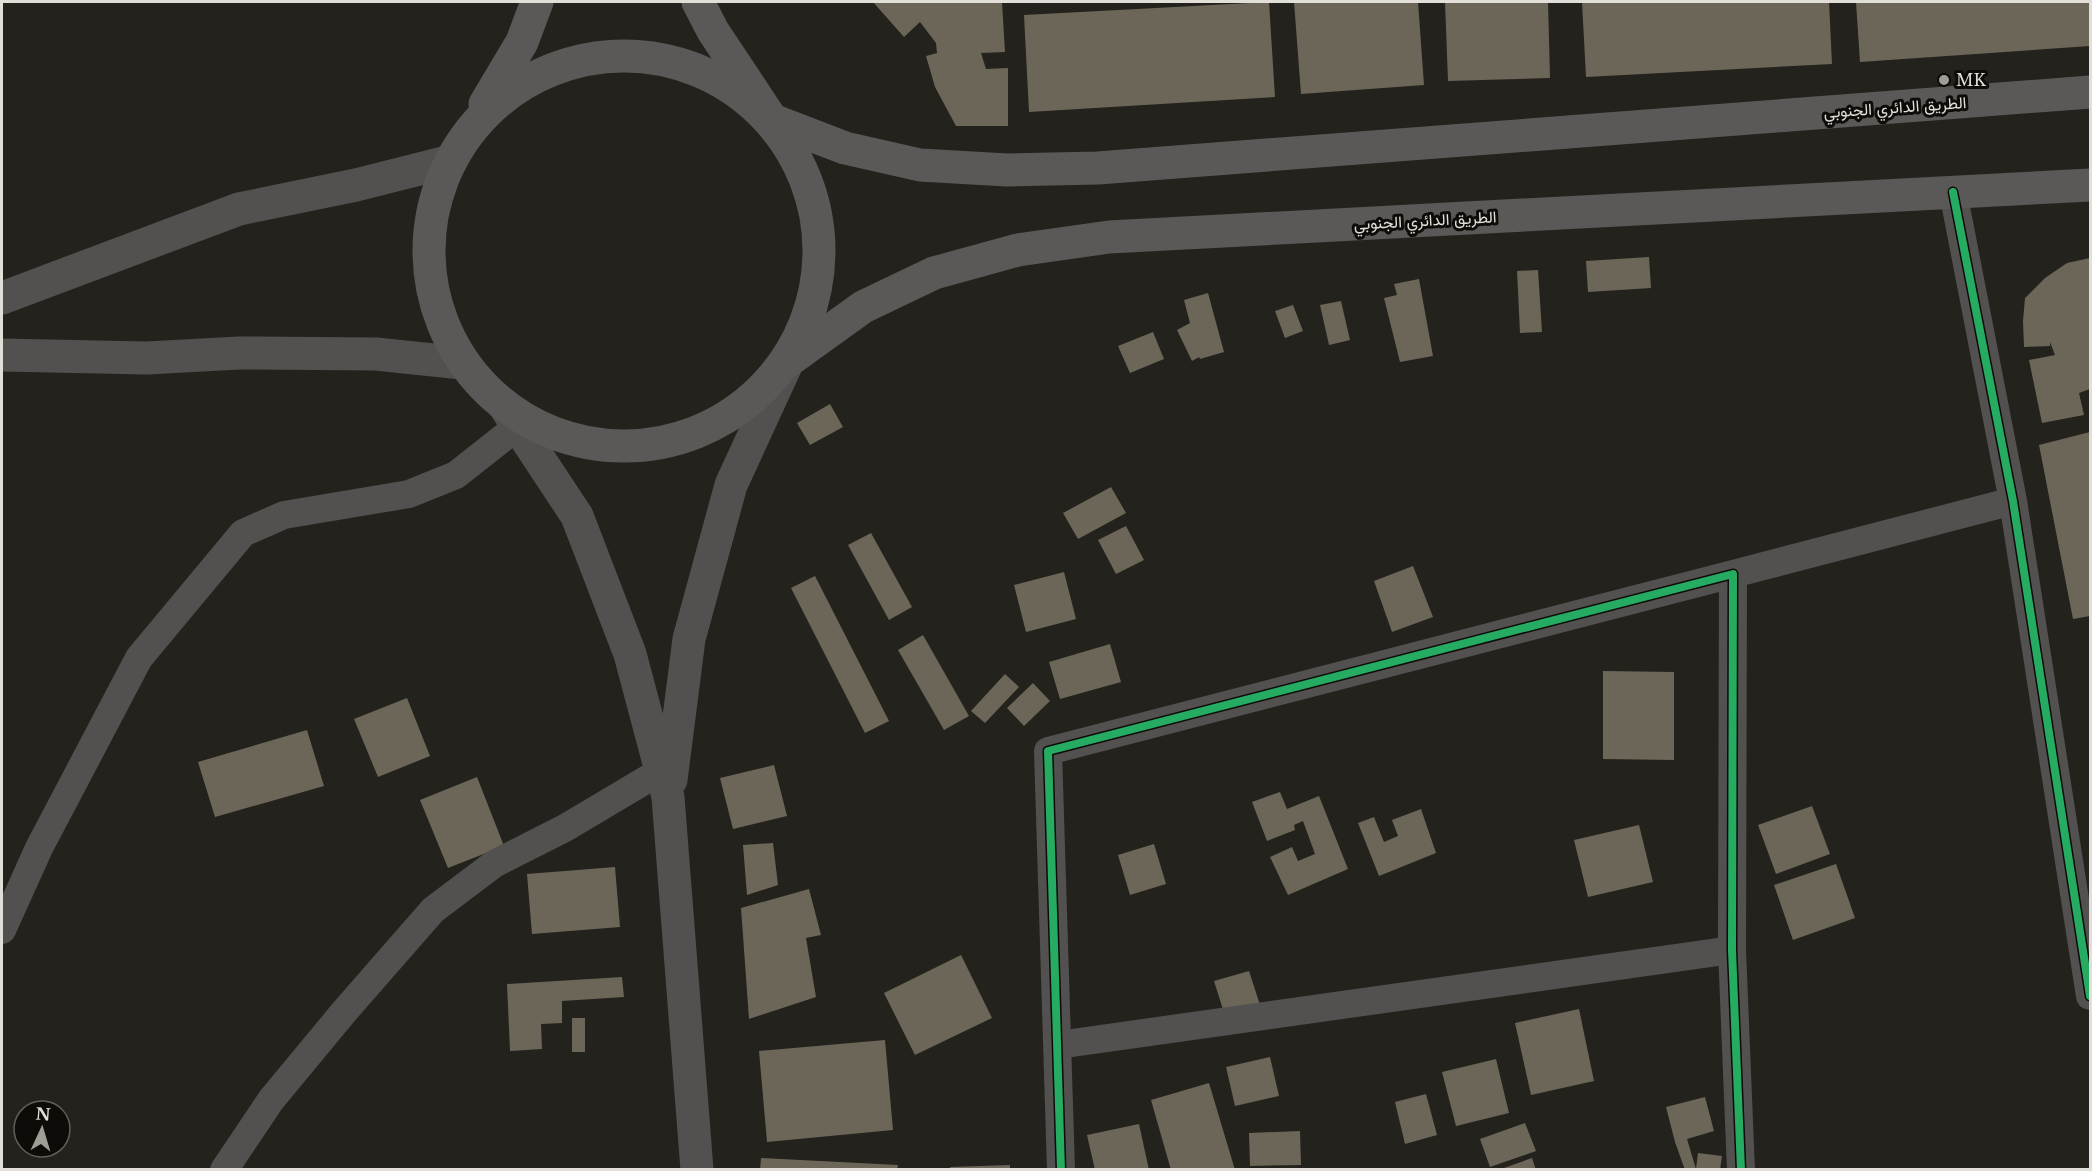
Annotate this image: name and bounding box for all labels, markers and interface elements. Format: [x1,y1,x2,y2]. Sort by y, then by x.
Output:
place label: MK [1956,70,1986,90]
marker: MK [1937,73,1951,87]
street label: الطريق الدائري الجنوبي [1823,92,1967,126]
street label: الطريق الدائري الجنوبي [1353,206,1497,238]
north arrow [12,1099,72,1159]
text: N [35,1104,51,1125]

